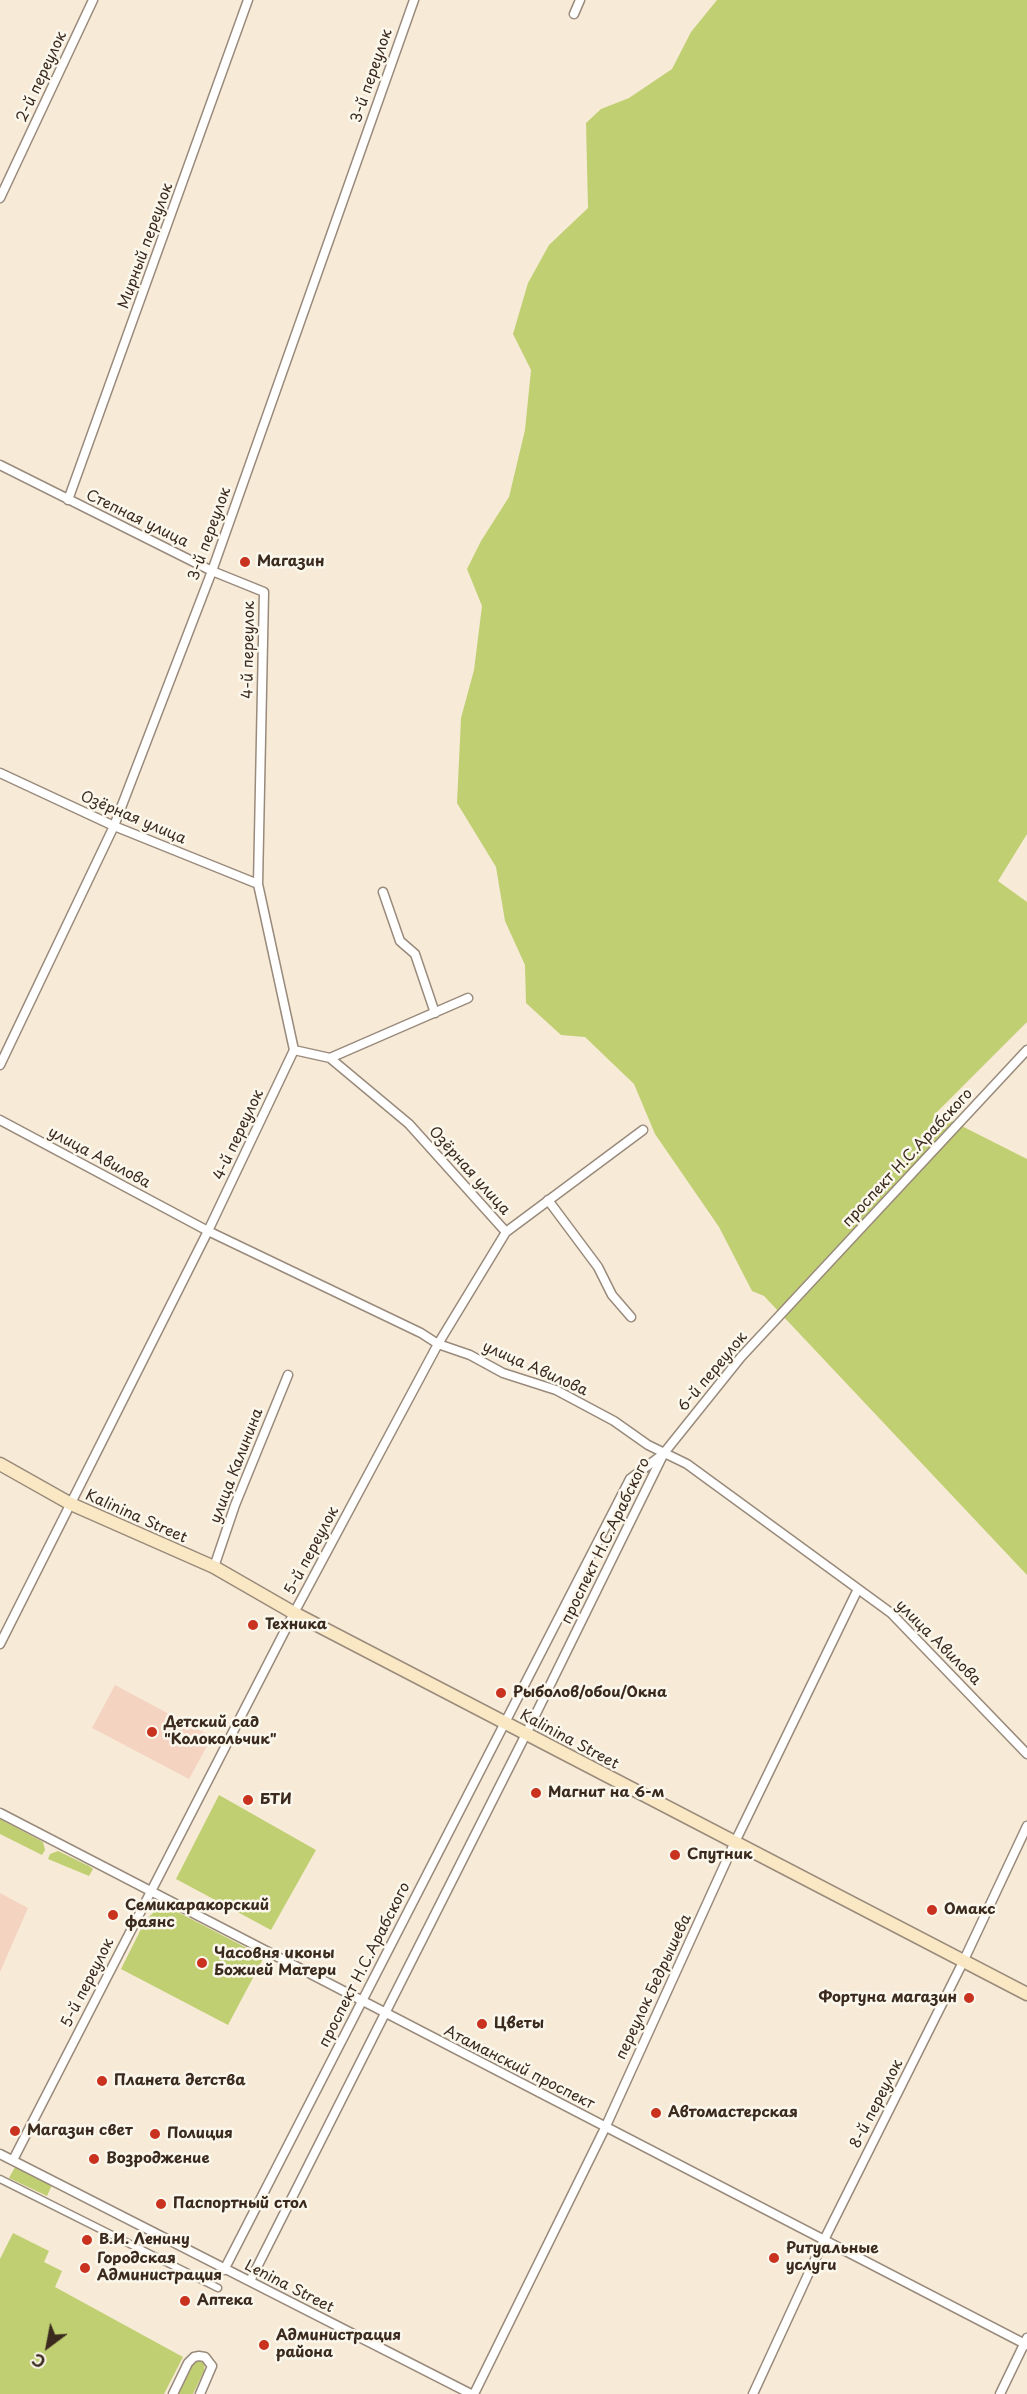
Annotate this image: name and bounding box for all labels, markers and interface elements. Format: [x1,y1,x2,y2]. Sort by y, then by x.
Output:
street label: 3-й переулок [348,27,396,125]
street label: 2-й переулок [13,29,71,125]
street label: Мирный переулок [115,181,177,311]
street label: 3-й переулок [185,485,235,583]
street label: Степная улица [83,486,191,552]
place label: Магазин [257,553,324,571]
marker: Магазин [238,555,252,569]
street label: 4-й переулок [239,601,259,699]
street label: Озёрная улица [78,788,188,848]
street label: проспект Н.С.Арабского [839,1085,977,1231]
street label: 4-й переулок [210,1087,268,1183]
street label: улица Авилова [45,1123,153,1193]
street label: Озёрная улица [425,1123,513,1219]
street label: 6-й переулок [674,1328,752,1416]
street label: улица Авилова [480,1338,590,1400]
street label: улица Калинина [207,1406,267,1526]
street label: проспект Н.С.Арабского [558,1455,654,1627]
street label: Kalinina Street [82,1487,190,1547]
street label: 5-й переулок [281,1504,343,1598]
street label: улица Авилова [892,1597,984,1689]
place label: Техника [265,1616,327,1634]
marker: Техника [246,1618,260,1632]
place label: Рыболов/обои/Окна [513,1684,667,1702]
marker: Рыболов/обои/Окна [494,1686,508,1700]
street label: Kalinina Street [516,1706,622,1774]
place label: Детский сад "Колокольчик" [164,1714,277,1749]
marker: Детский сад "Колокольчик" [145,1725,159,1739]
place label: Магнит на 6-м [548,1784,664,1802]
marker: Магнит на 6-м [529,1786,543,1800]
place label: БТИ [260,1791,292,1809]
marker: БТИ [241,1793,255,1807]
place label: Спутник [687,1846,753,1864]
marker: Спутник [668,1848,682,1862]
street label: проспект Н.С.Арабского [315,1879,415,2051]
place label: Семикаракорский фаянс [125,1897,269,1932]
place label: Омакс [944,1901,996,1919]
marker: Омакс [925,1903,939,1917]
marker: Семикаракорский фаянс [106,1908,120,1922]
street label: переулок Бедрышева [612,1911,696,2063]
street label: 5-й переулок [58,1935,118,2031]
place label: Часовня иконы Божией Матери [214,1945,336,1980]
marker: Часовня иконы Божией Матери [195,1956,209,1970]
place label: Фортуна магазин [818,1989,957,2007]
marker: Фортуна магазин [962,1991,976,2005]
place label: Цветы [494,2015,544,2033]
marker: Цветы [475,2017,489,2031]
street label: Атаманский проспект [441,2022,597,2114]
street label: 8-й переулок [847,2057,907,2151]
place label: Планета детства [114,2072,246,2090]
marker: Планета детства [95,2074,109,2088]
place label: Автомастерская [668,2104,798,2122]
marker: Автомастерская [649,2106,663,2120]
place label: Магазин свет [27,2122,133,2140]
marker: Магазин свет [8,2124,22,2138]
place label: Полиция [167,2125,233,2143]
marker: Полиция [148,2127,162,2141]
place label: Возроджение [106,2150,210,2168]
marker: Возроджение [87,2152,101,2166]
place label: Паспортный стол [173,2195,307,2213]
marker: Паспортный стол [154,2197,168,2211]
place label: В.И. Ленину [99,2231,190,2249]
marker: В.И. Ленину [80,2233,94,2247]
place label: Ритуальные услуги [786,2240,879,2275]
place label: Городская Администрация [97,2250,222,2285]
marker: Ритуальные услуги [767,2251,781,2265]
street label: Lenina Street [241,2257,337,2317]
marker: Городская Администрация [78,2261,92,2275]
place label: Аптека [197,2292,253,2310]
marker: Аптека [178,2294,192,2308]
north arrow [18,2316,78,2376]
place label: Администрация района [276,2327,401,2362]
marker: Администрация района [257,2338,271,2352]
text: С [27,2348,50,2375]

